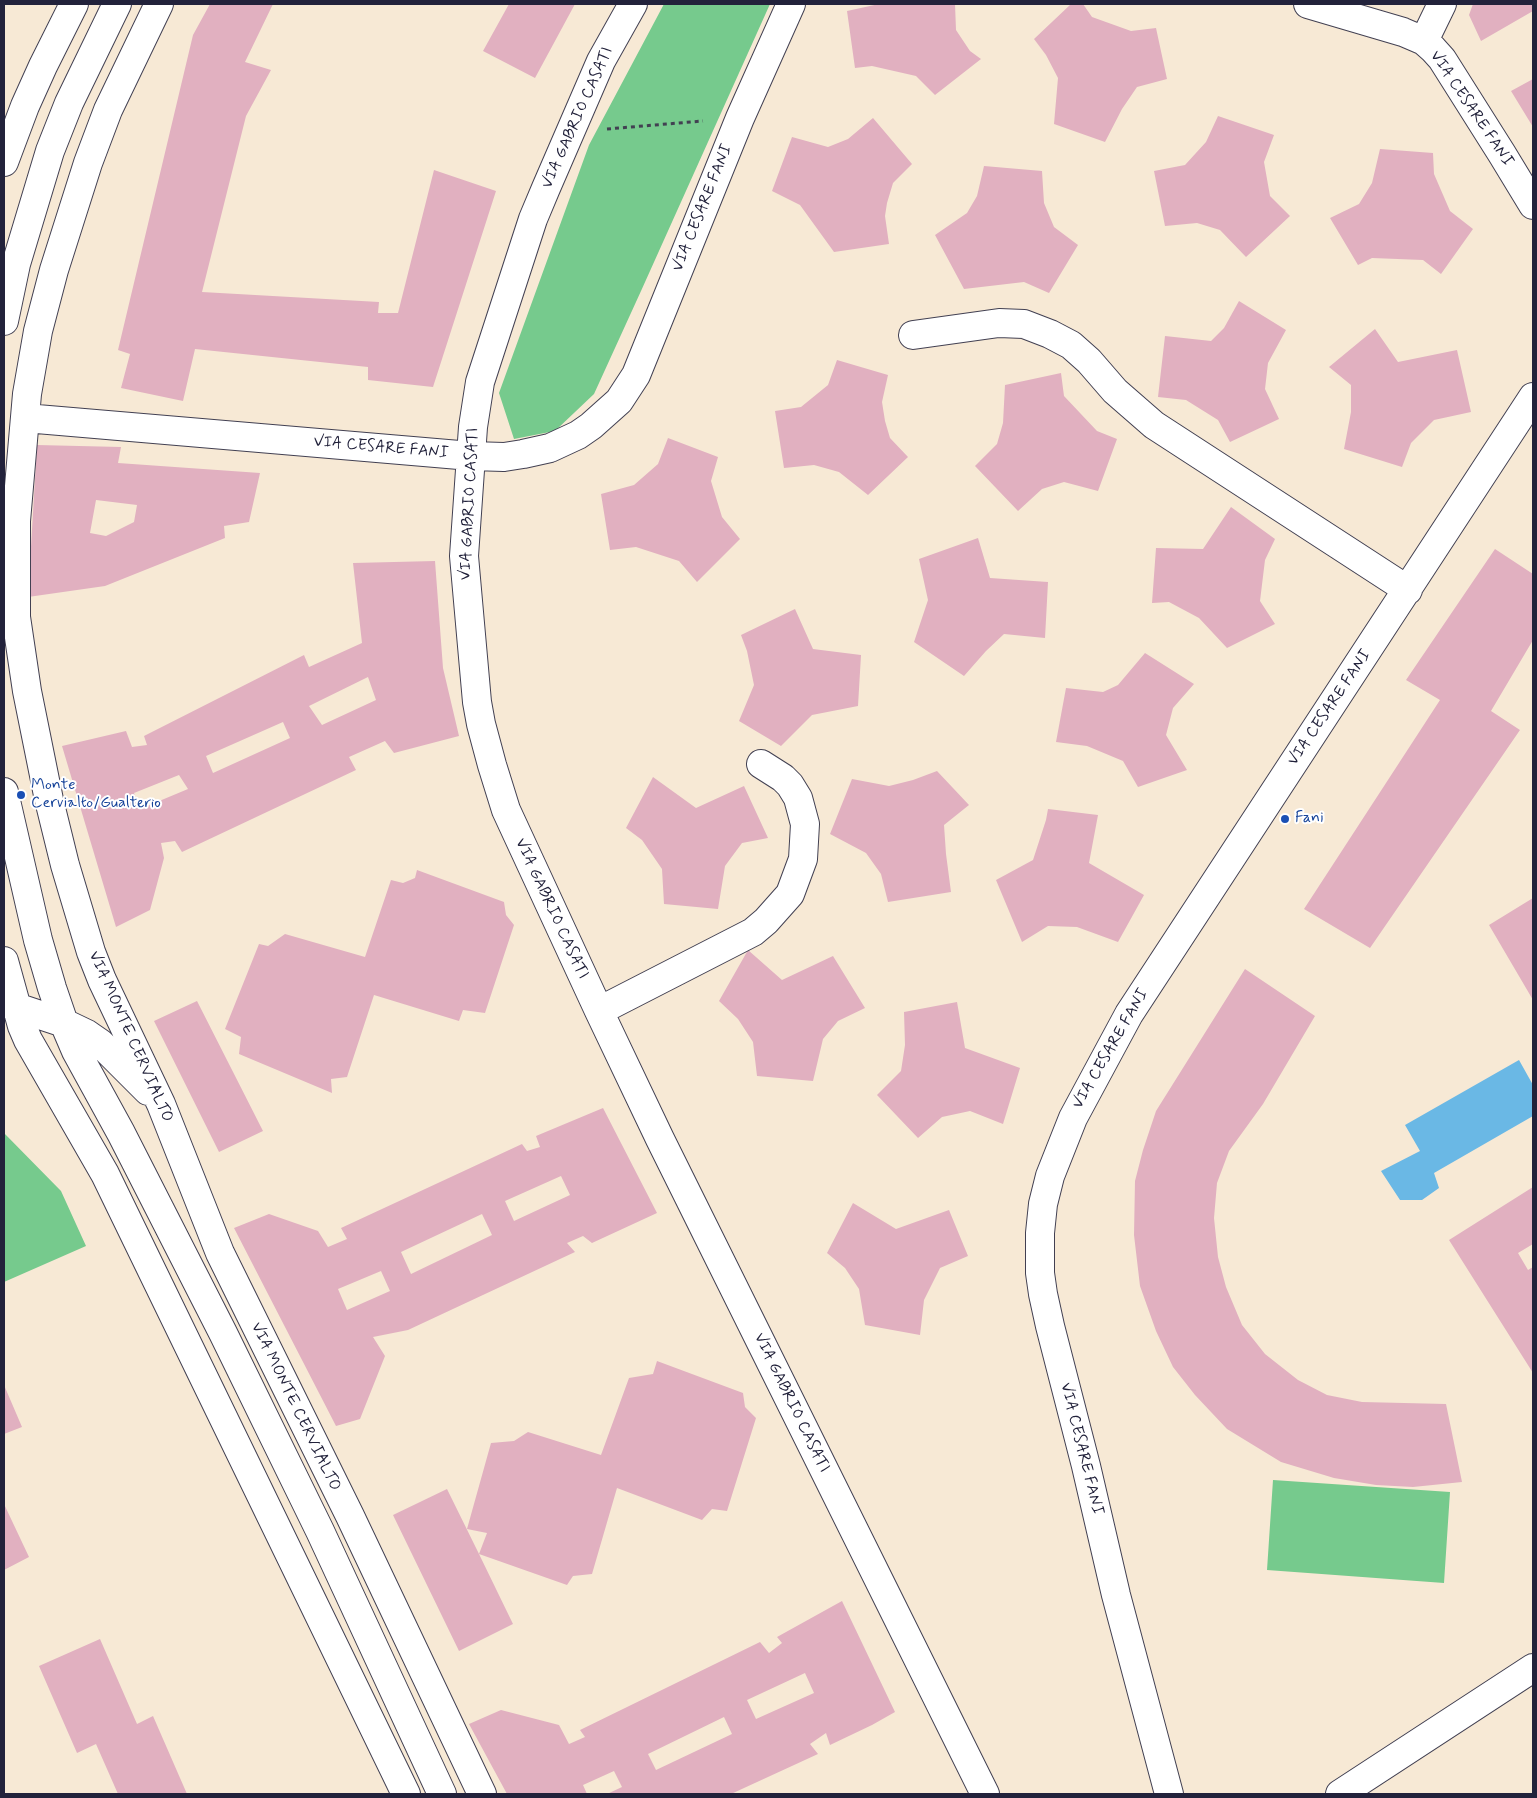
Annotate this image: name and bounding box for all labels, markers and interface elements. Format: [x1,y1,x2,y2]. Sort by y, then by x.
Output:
street label: VIA GABRIO CASATI [538,44,618,192]
street label: VIA CESARE FANI [1425,47,1517,171]
street label: VIA CESARE FANI [669,142,737,274]
street label: VIA GABRIO CASATI [456,427,484,581]
street label: VIA CESARE FANI [313,433,449,463]
street label: VIA CESARE FANI [1284,646,1376,770]
place label: Monte Cervialto/Gualterio [31,776,161,814]
marker: Monte Cervialto/Gualterio [15,789,27,801]
place label: Fani [1295,809,1324,829]
marker: Fani [1279,813,1291,825]
street label: VIA GABRIO CASATI [510,836,592,982]
street label: VIA MONTE CERVIALTO [84,948,176,1126]
street label: VIA CESARE FANI [1069,985,1153,1113]
street label: VIA MONTE CERVIALTO [246,1320,344,1494]
street label: VIA GABRIO CASATI [749,1330,833,1476]
street label: VIA CESARE FANI [1055,1381,1107,1517]

